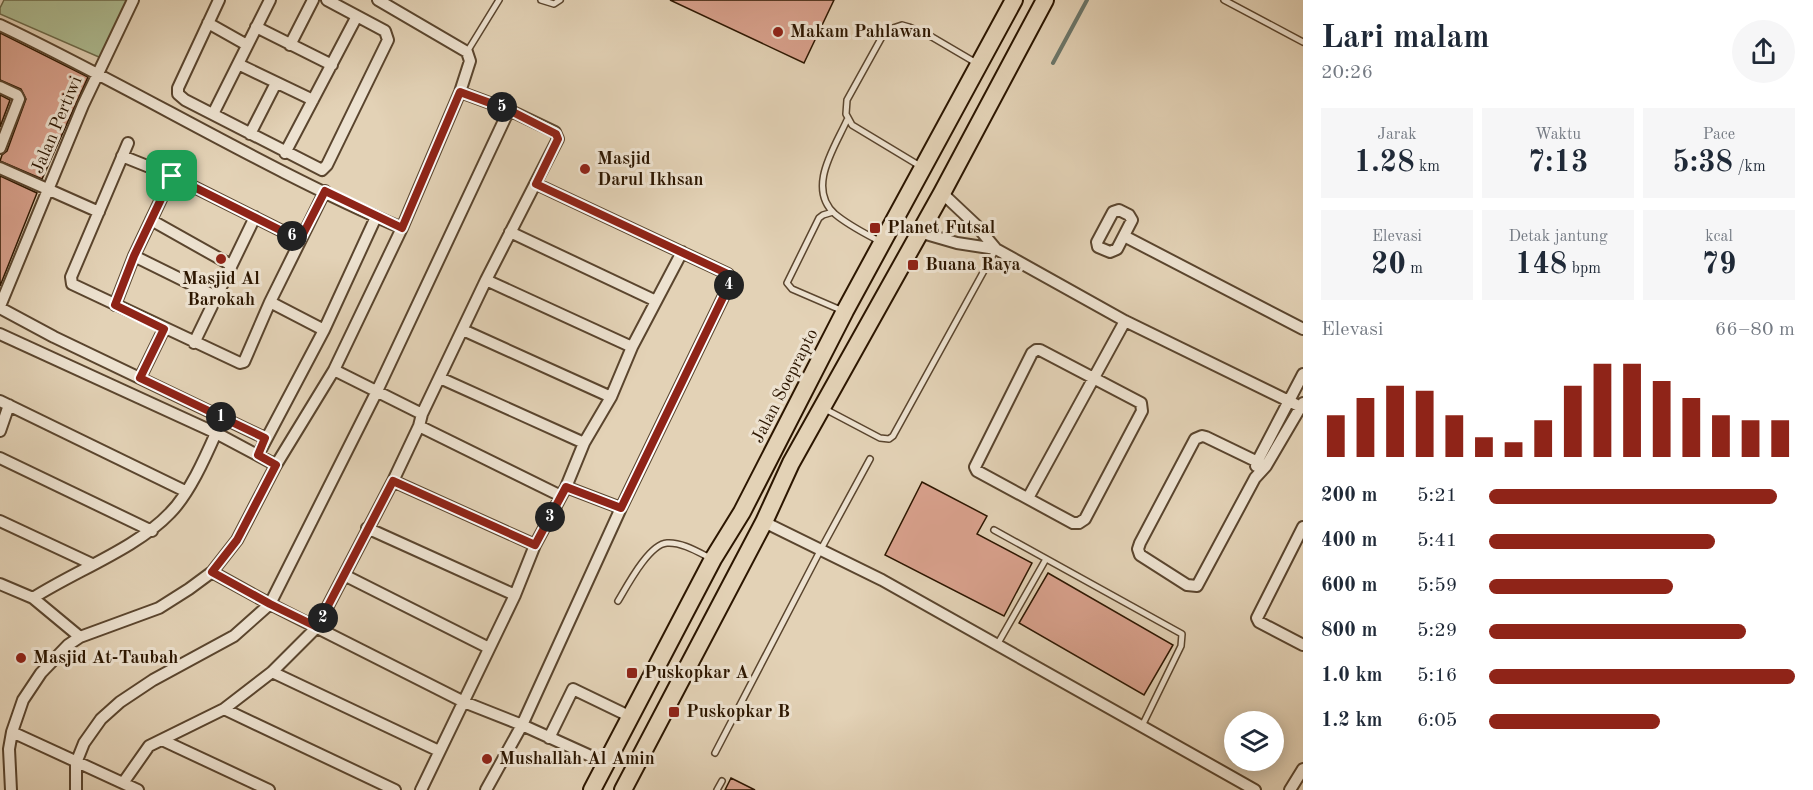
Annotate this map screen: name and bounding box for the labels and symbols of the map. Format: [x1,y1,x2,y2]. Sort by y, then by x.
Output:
place label: Makam Pahlawan [790,23,932,41]
marker: Makam Pahlawan [771,25,785,39]
street label: Jalan Pertiwi [28,73,86,176]
pin: 5 [487,92,517,122]
pin [146,150,197,201]
place label: Masjid Darul Ikhsan [597,150,704,189]
marker: Masjid Darul Ikhsan [578,162,592,176]
place label: Planet Futsal [887,219,996,237]
pin: 6 [277,221,307,251]
marker: Planet Futsal [868,221,882,235]
marker: Masjid Al Barokah [214,252,228,266]
place label: Buana Raya [925,256,1021,274]
marker: Buana Raya [906,258,920,272]
place label: Masjid Al Barokah [182,270,260,309]
pin: 4 [714,270,744,300]
street label: Jalan Soeprapto [748,326,822,446]
pin: 1 [206,402,236,432]
pin: 3 [535,502,565,532]
pin: 2 [308,603,338,633]
place label: Masjid At-Taubah [33,649,178,667]
marker: Masjid At-Taubah [14,651,28,665]
place label: Puskopkar A [644,664,749,682]
marker: Puskopkar A [625,666,639,680]
place label: Puskopkar B [686,703,790,721]
marker: Puskopkar B [667,705,681,719]
place label: Mushallah Al Amin [499,750,655,768]
marker: Mushallah Al Amin [480,752,494,766]

